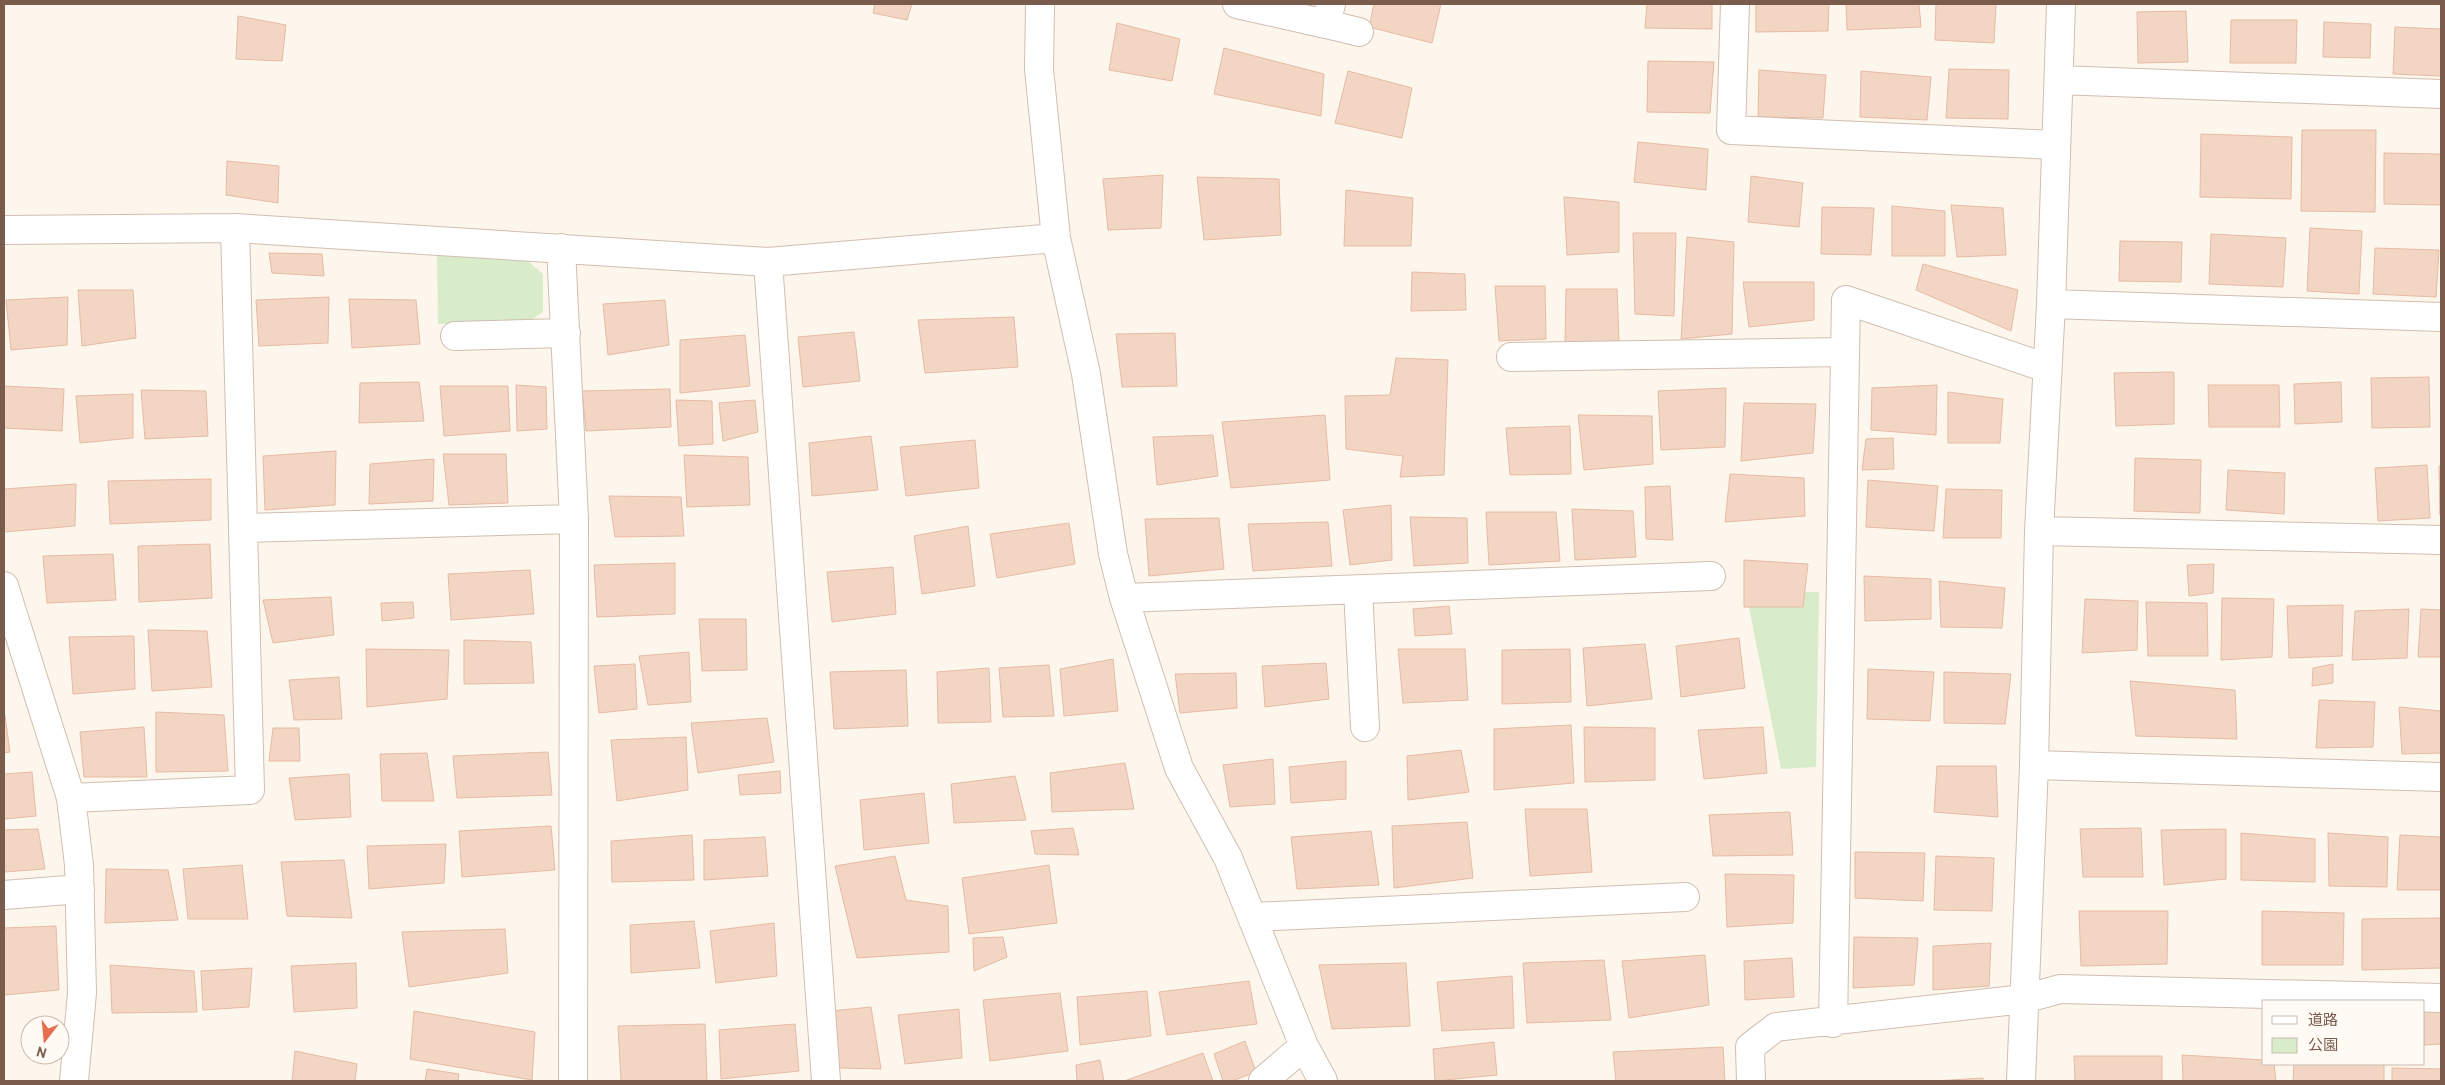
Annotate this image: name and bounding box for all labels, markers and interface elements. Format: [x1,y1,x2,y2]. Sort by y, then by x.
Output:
legend [2262,1000,2425,1065]
text: 道路 [2308,1012,2338,1031]
north arrow [20,1015,70,1065]
text: 公園 [2308,1037,2338,1056]
text: N [35,1041,49,1061]

